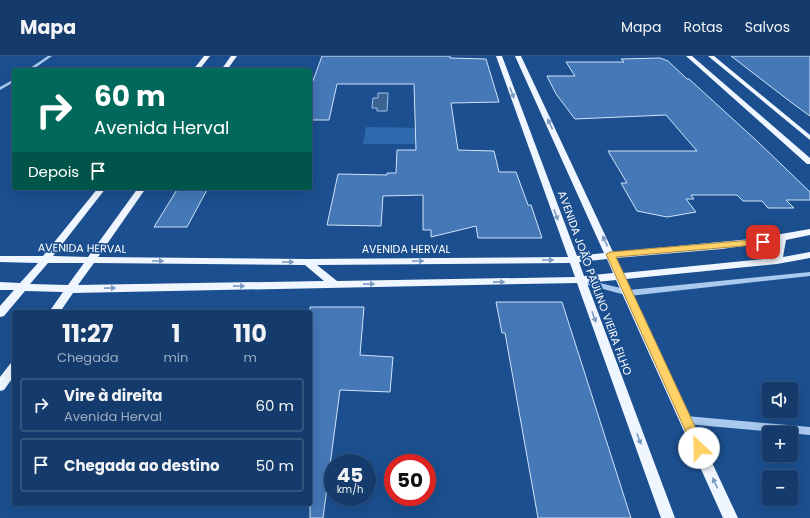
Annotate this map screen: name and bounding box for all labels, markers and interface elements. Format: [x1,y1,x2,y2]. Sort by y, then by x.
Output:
text: Mapa [20,14,76,41]
text: Mapa [621,17,661,37]
text: Rotas [683,17,723,37]
text: Salvos [745,17,790,37]
text: 60 m [94,77,166,116]
icon: right [28,84,80,136]
one-way arrow [510,87,516,99]
text: Avenida Herval [94,115,230,140]
one-way arrow [547,118,553,129]
icon: arrive [87,160,109,182]
text: Depois [28,161,79,182]
street label: AVENIDA JOÃO PAULINO VIEIRA FILHO [554,188,636,378]
one-way arrow [554,209,560,221]
pin [746,225,780,259]
icon: arrive [752,231,774,253]
one-way arrow [601,235,607,247]
street label: AVENIDA HERVAL [38,239,127,257]
street label: AVENIDA HERVAL [362,241,451,257]
one-way arrow [542,257,555,263]
one-way arrow [152,258,165,264]
one-way arrow [412,258,425,264]
one-way arrow [282,259,295,265]
one-way arrow [493,279,506,285]
one-way arrow [363,281,375,288]
one-way arrow [233,283,245,290]
one-way arrow [104,285,117,291]
one-way arrow [591,311,597,323]
text: 11:27 [62,317,113,350]
text: 1 [171,317,180,350]
text: 110 [233,317,267,350]
text: Chegada [57,348,119,367]
text: min [163,348,188,367]
text: m [243,348,257,367]
map controls [762,382,798,506]
button: sound [762,382,798,418]
text: Vire à direita [64,385,163,406]
icon: right [30,394,52,416]
text: 60 m [256,395,294,416]
text: Avenida Herval [64,407,162,426]
button: + [762,426,798,462]
position arrow [678,427,720,469]
one-way arrow [636,433,642,445]
icon: arrive [30,454,52,476]
speed limit sign: 50 [384,454,436,506]
text: Chegada ao destino [64,455,220,476]
text: 50 m [256,455,294,476]
text: 45 [337,461,363,489]
button: − [762,470,798,506]
one-way arrow [712,477,718,488]
text: km/h [337,482,363,497]

